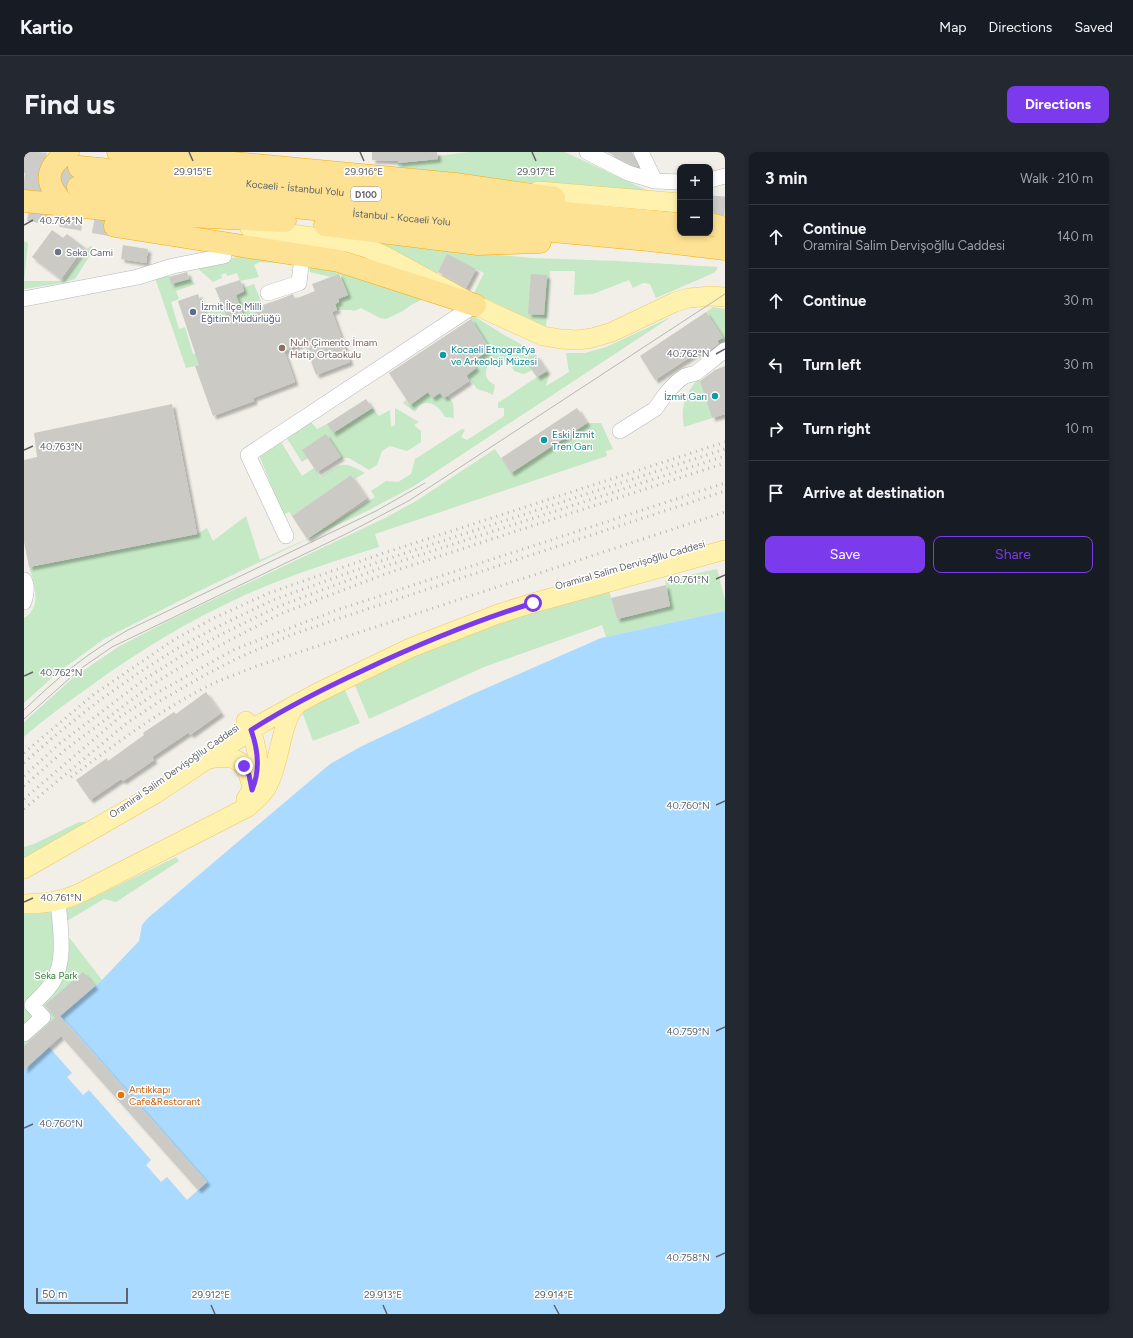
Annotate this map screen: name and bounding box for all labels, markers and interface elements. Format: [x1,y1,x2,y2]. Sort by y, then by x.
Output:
text: Kartio [20,16,73,39]
text: Map [939,19,967,36]
text: Directions [989,19,1052,36]
text: Saved [1074,19,1113,36]
button: Directions [1007,86,1109,123]
text: Find us [24,87,115,121]
map controls [677,164,713,236]
button: + [677,164,713,200]
text: 29.915°E [174,165,212,178]
text: 29.916°E [345,165,383,178]
text: 29.917°E [517,165,555,178]
text: 3 min [765,168,807,188]
text: Walk · 210 m [1020,171,1093,186]
street label: Kocaeli - İstanbul Yolu [245,176,345,199]
road number: D100 [351,187,381,201]
button: − [677,200,713,236]
street label: İstanbul - Kocaeli Yolu [352,206,451,228]
text: 40.764°N [39,214,83,227]
text: Continue [803,220,866,238]
icon: ahead [765,226,787,248]
text: 140 m [1057,229,1093,244]
text: Oramiral Salim Dervişoğllu Caddesi [803,238,1005,253]
place label: Seka Cami [66,246,113,259]
marker: Seka Cami [53,247,63,257]
icon: ahead [765,290,787,312]
text: Continue [803,292,866,310]
text: 30 m [1063,293,1093,308]
place label: İzmit İlçe Milli Eğitim Müdürlüğü [201,300,280,325]
marker: İzmit İlçe Milli Eğitim Müdürlüğü [188,307,198,317]
place label: Nuh Çimento İmam Hatip Ortaokulu [290,336,377,361]
marker: Nuh Çimento İmam Hatip Ortaokulu [277,343,287,353]
place label: Kocaeli Etnografya ve Arkeoloji Müzesi [451,343,537,368]
text: 40.762°N [667,347,709,360]
marker: Kocaeli Etnografya ve Arkeoloji Müzesi [438,350,448,360]
icon: left [765,354,787,376]
text: Turn left [803,356,861,374]
text: 30 m [1063,357,1093,372]
place label: İzmit Garı [664,390,707,403]
marker: İzmit Garı [710,391,720,401]
icon: right [765,418,787,440]
text: Turn right [803,420,871,438]
text: 10 m [1065,421,1093,436]
place label: Eski İzmit Tren Garı [552,428,595,453]
marker: Eski İzmit Tren Garı [539,435,549,445]
text: 40.763°N [40,440,82,453]
icon: arrive [765,482,787,504]
text: Arrive at destination [803,484,944,502]
button: Save [765,536,925,573]
button: Share [933,536,1093,573]
street label: Oramiral Salim Dervişoğllu Caddesi [553,537,707,593]
text: 40.761°N [667,573,709,586]
route start [524,594,542,612]
text: 40.762°N [40,666,82,679]
street label: Oramiral Salim Dervişoğllu Caddesi [107,721,241,821]
route end [235,757,253,775]
text: 40.760°N [666,799,710,812]
text: 40.761°N [40,891,82,904]
park label: Seka Park [35,969,78,982]
text: 40.759°N [667,1025,709,1038]
place label: Antikkapı Cafe&Restorant [129,1083,201,1108]
marker: Antikkapı Cafe&Restorant [116,1090,126,1100]
text: 40.760°N [39,1117,83,1130]
text: 40.758°N [666,1251,710,1264]
scale bar [36,1286,128,1305]
text: 50 m [42,1288,67,1301]
text: 29.912°E [192,1288,230,1301]
text: 29.913°E [364,1288,402,1301]
text: 29.914°E [535,1288,574,1301]

